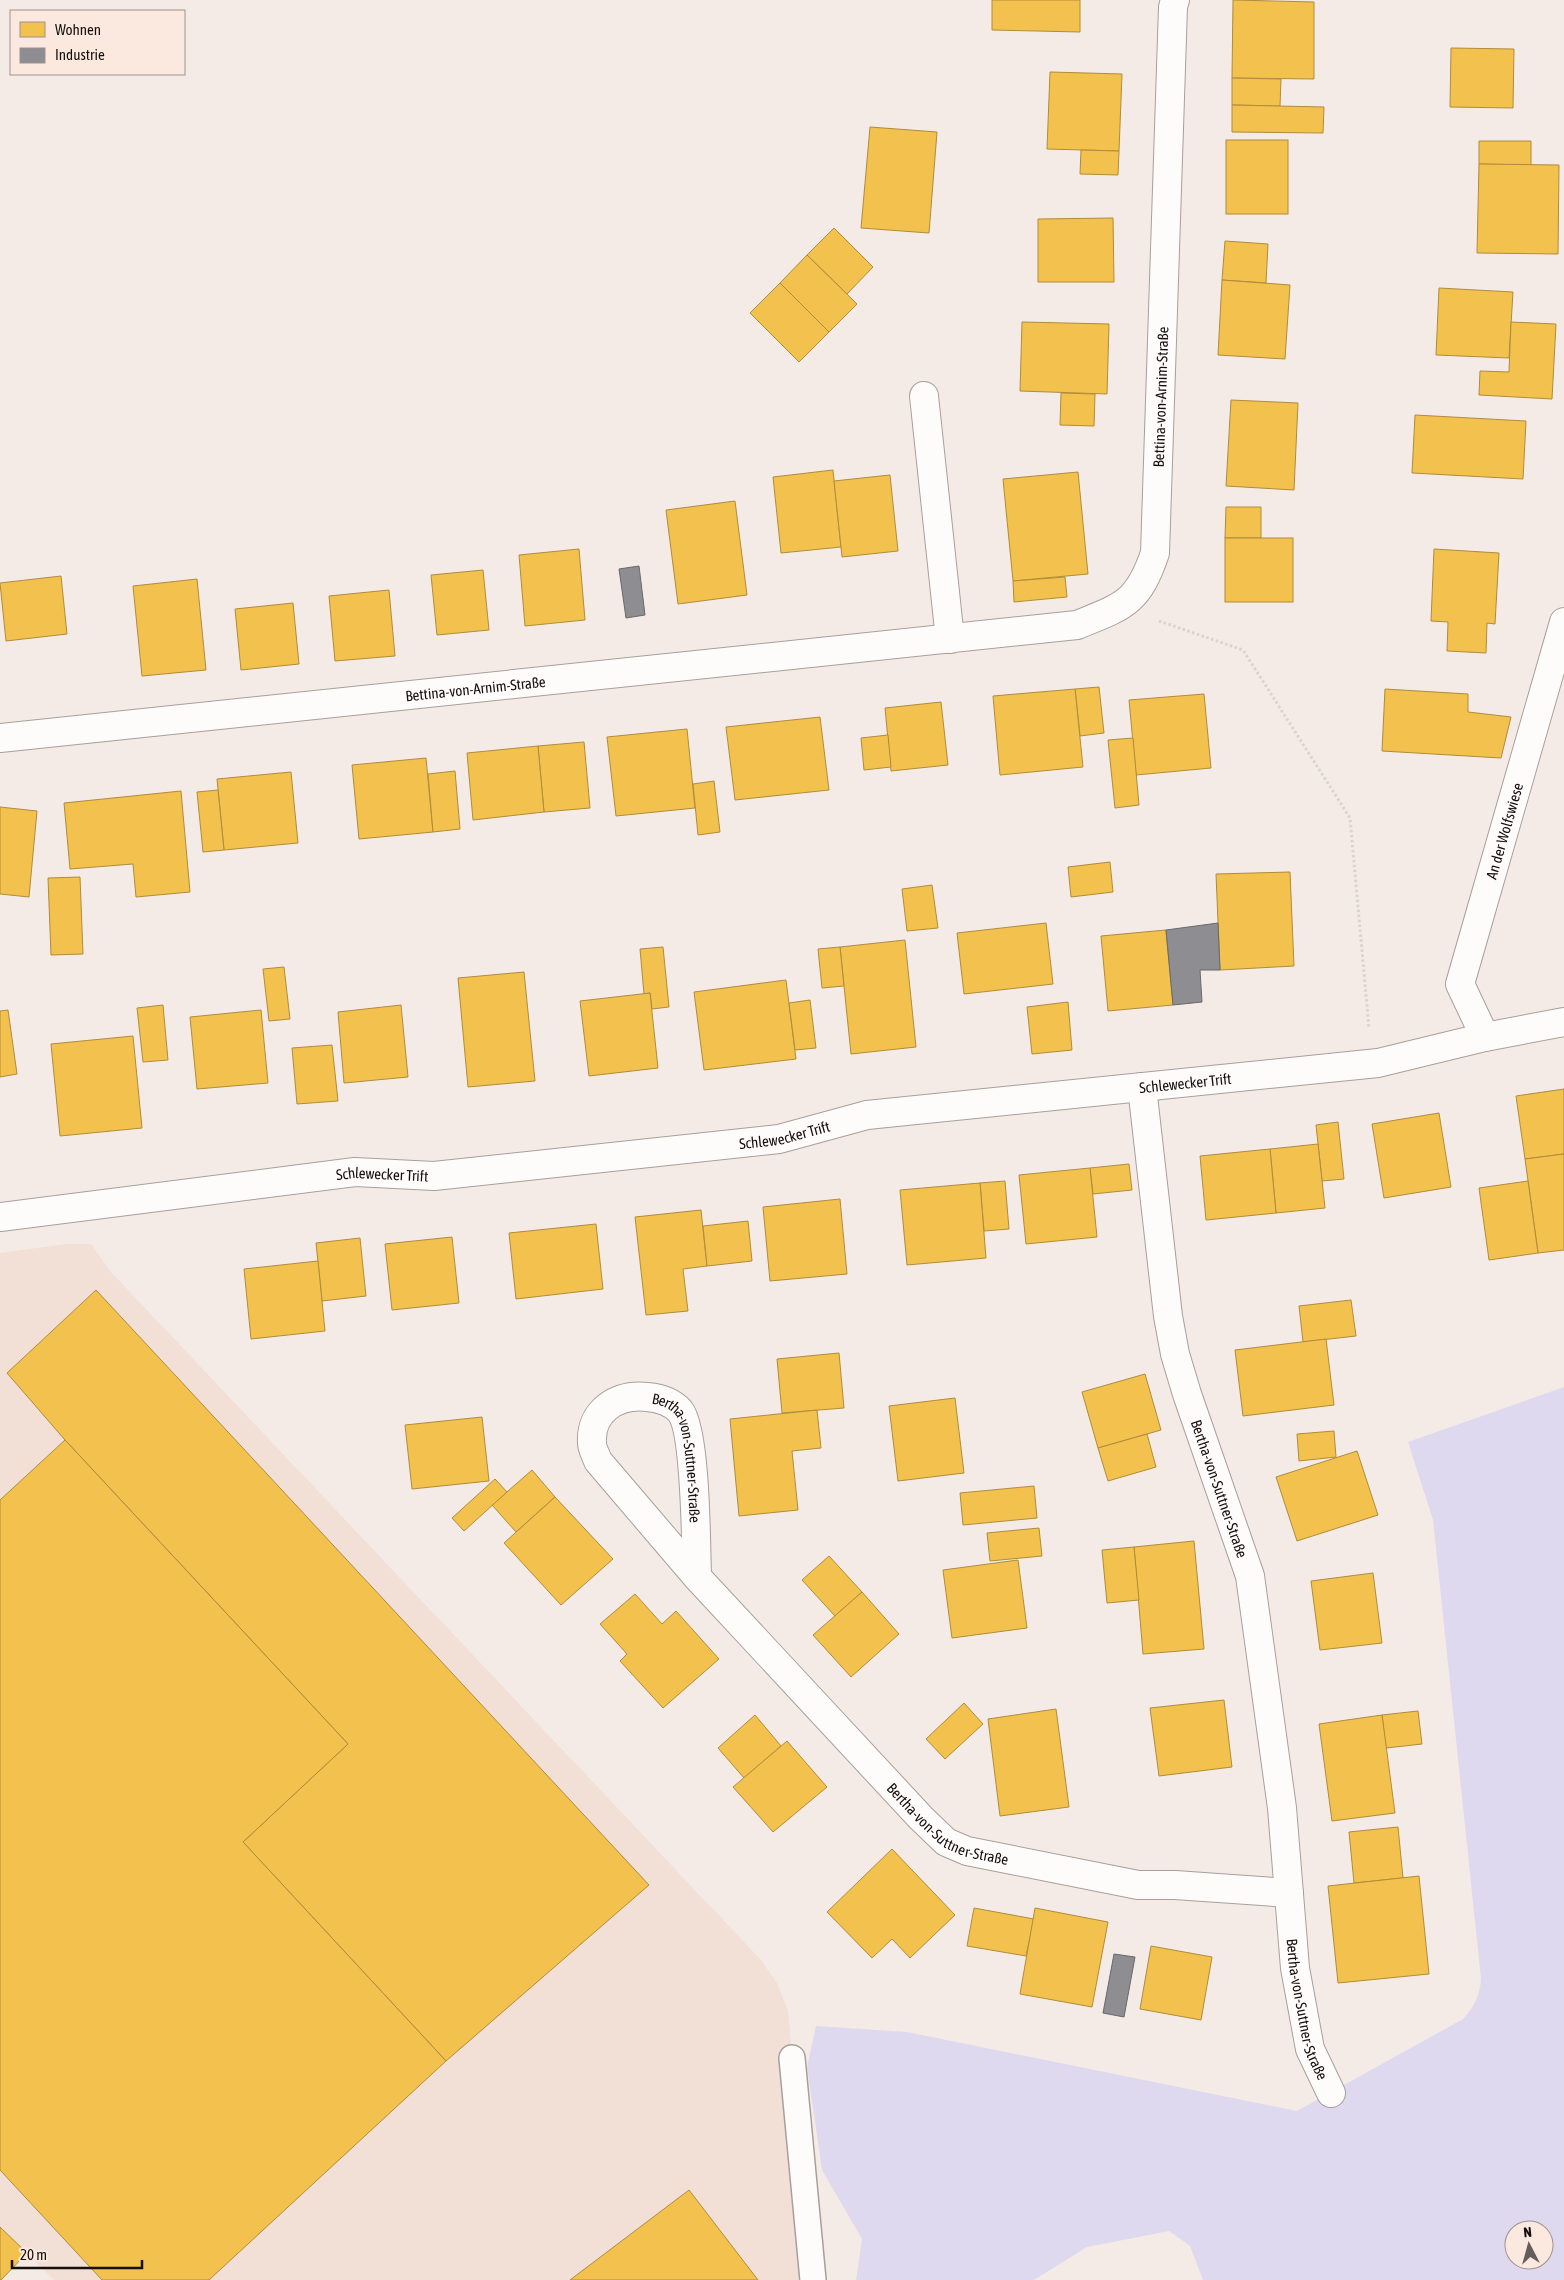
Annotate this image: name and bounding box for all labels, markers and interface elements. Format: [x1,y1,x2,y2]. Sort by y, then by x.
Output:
legend [10,10,185,75]
text: Wohnen [55,21,101,38]
text: Industrie [55,46,105,63]
street label: Bettina-von-Arnim-Straße [1149,326,1171,468]
street label: Bettina-von-Arnim-Straße [404,672,547,704]
street label: An der Wolfswiese [1482,780,1526,881]
street label: Schlewecker Trift [1138,1069,1232,1096]
street label: Schlewecker Trift [738,1117,832,1152]
street label: Schlewecker Trift [335,1164,429,1184]
street label: Bertha-von-Suttner-Straße [651,1389,704,1523]
street label: Bertha-von-Suttner-Straße [1188,1417,1252,1560]
street label: Bertha-von-Suttner-Straße [884,1779,1010,1868]
street label: Bertha-von-Suttner-Straße [1284,1938,1332,2082]
north arrow [1504,2220,1554,2270]
text: N [1523,2224,1533,2240]
scale bar [12,2238,142,2270]
text: 20 m [20,2246,47,2263]

